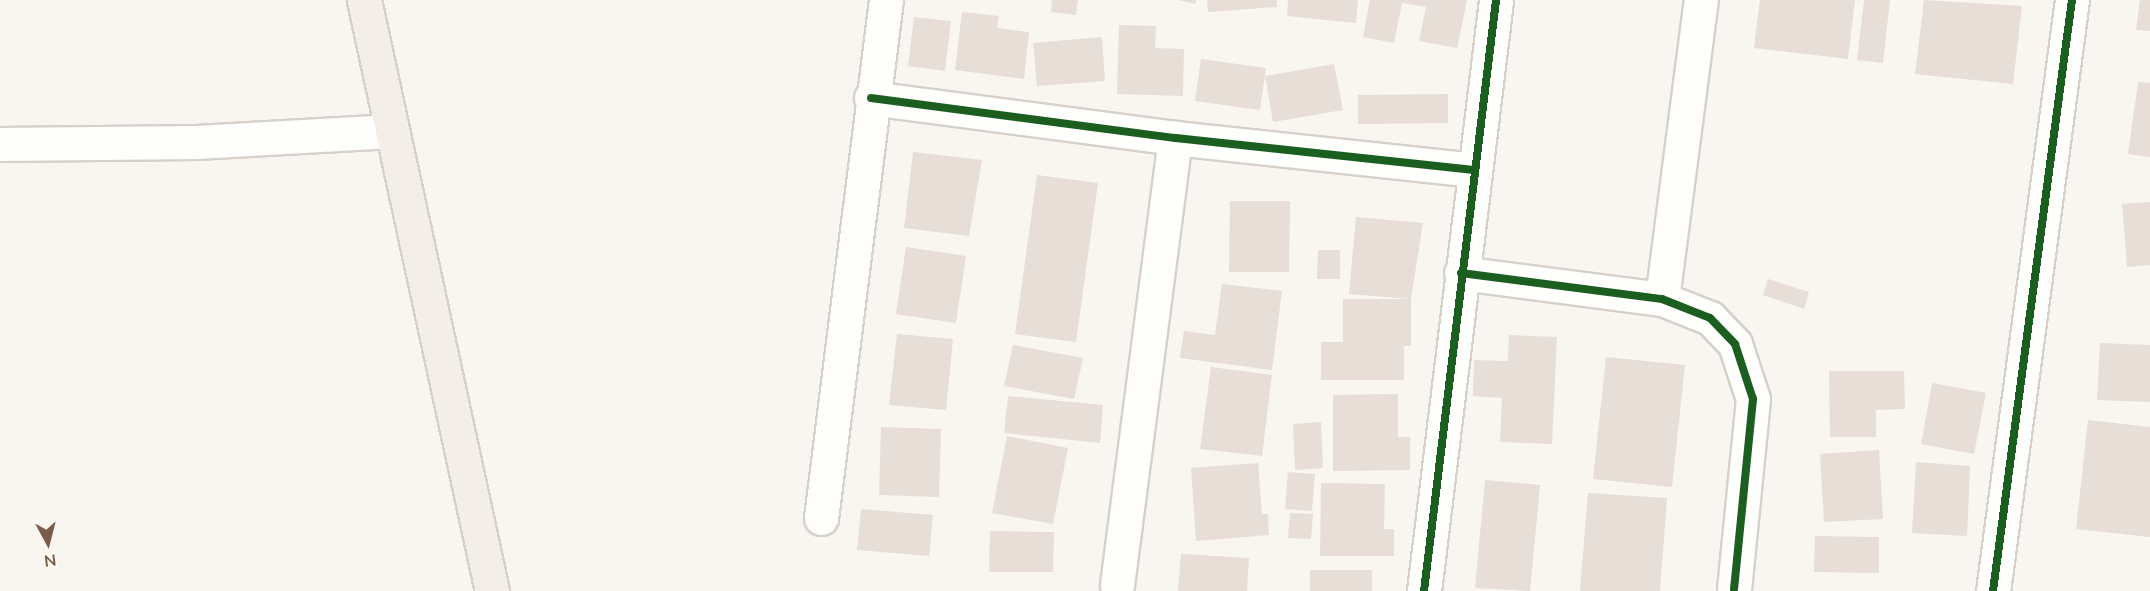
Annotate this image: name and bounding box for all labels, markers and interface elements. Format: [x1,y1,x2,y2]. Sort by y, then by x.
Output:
north arrow [18,513,78,573]
text: N [43,550,57,572]

